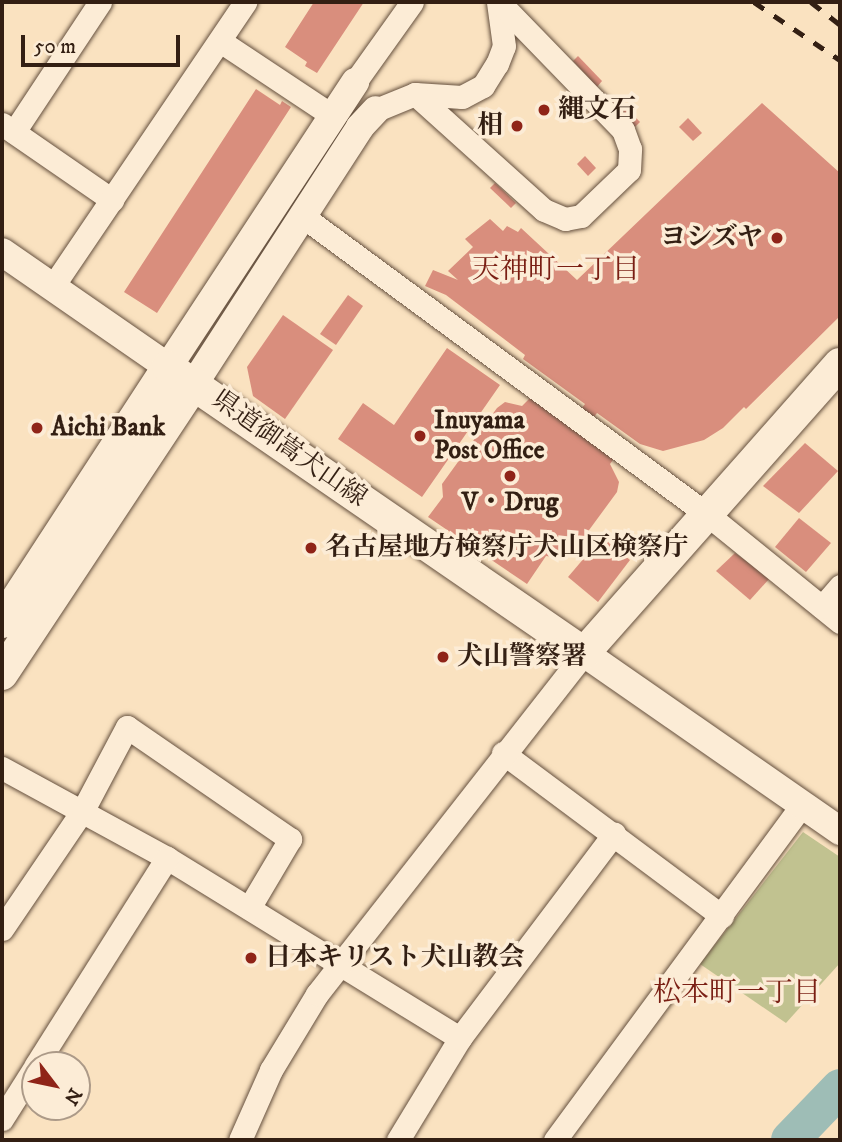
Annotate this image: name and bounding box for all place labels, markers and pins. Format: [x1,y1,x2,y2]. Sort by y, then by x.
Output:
place label: 縄文石 [558,94,636,126]
marker: 縄文石 [536,102,552,118]
place label: 相 [477,110,503,142]
marker: 相 [509,118,525,134]
place label: ヨシズヤ [659,222,763,254]
marker: ヨシズヤ [769,230,785,246]
place label: Inuyama Post Office [434,405,544,466]
place label: Aichi Bank [51,412,165,444]
marker: Aichi Bank [29,420,45,436]
marker: Inuyama Post Office [412,428,428,444]
marker: V・Drug [502,468,518,484]
place label: V・Drug [462,487,558,519]
place label: 名古屋地方検察庁犬山区検察庁 [325,532,689,564]
marker: 名古屋地方検察庁犬山区検察庁 [303,540,319,556]
place label: 犬山警察署 [457,641,587,673]
marker: 犬山警察署 [435,649,451,665]
place label: 日本キリスト犬山教会 [265,942,525,974]
marker: 日本キリスト犬山教会 [243,950,259,966]

